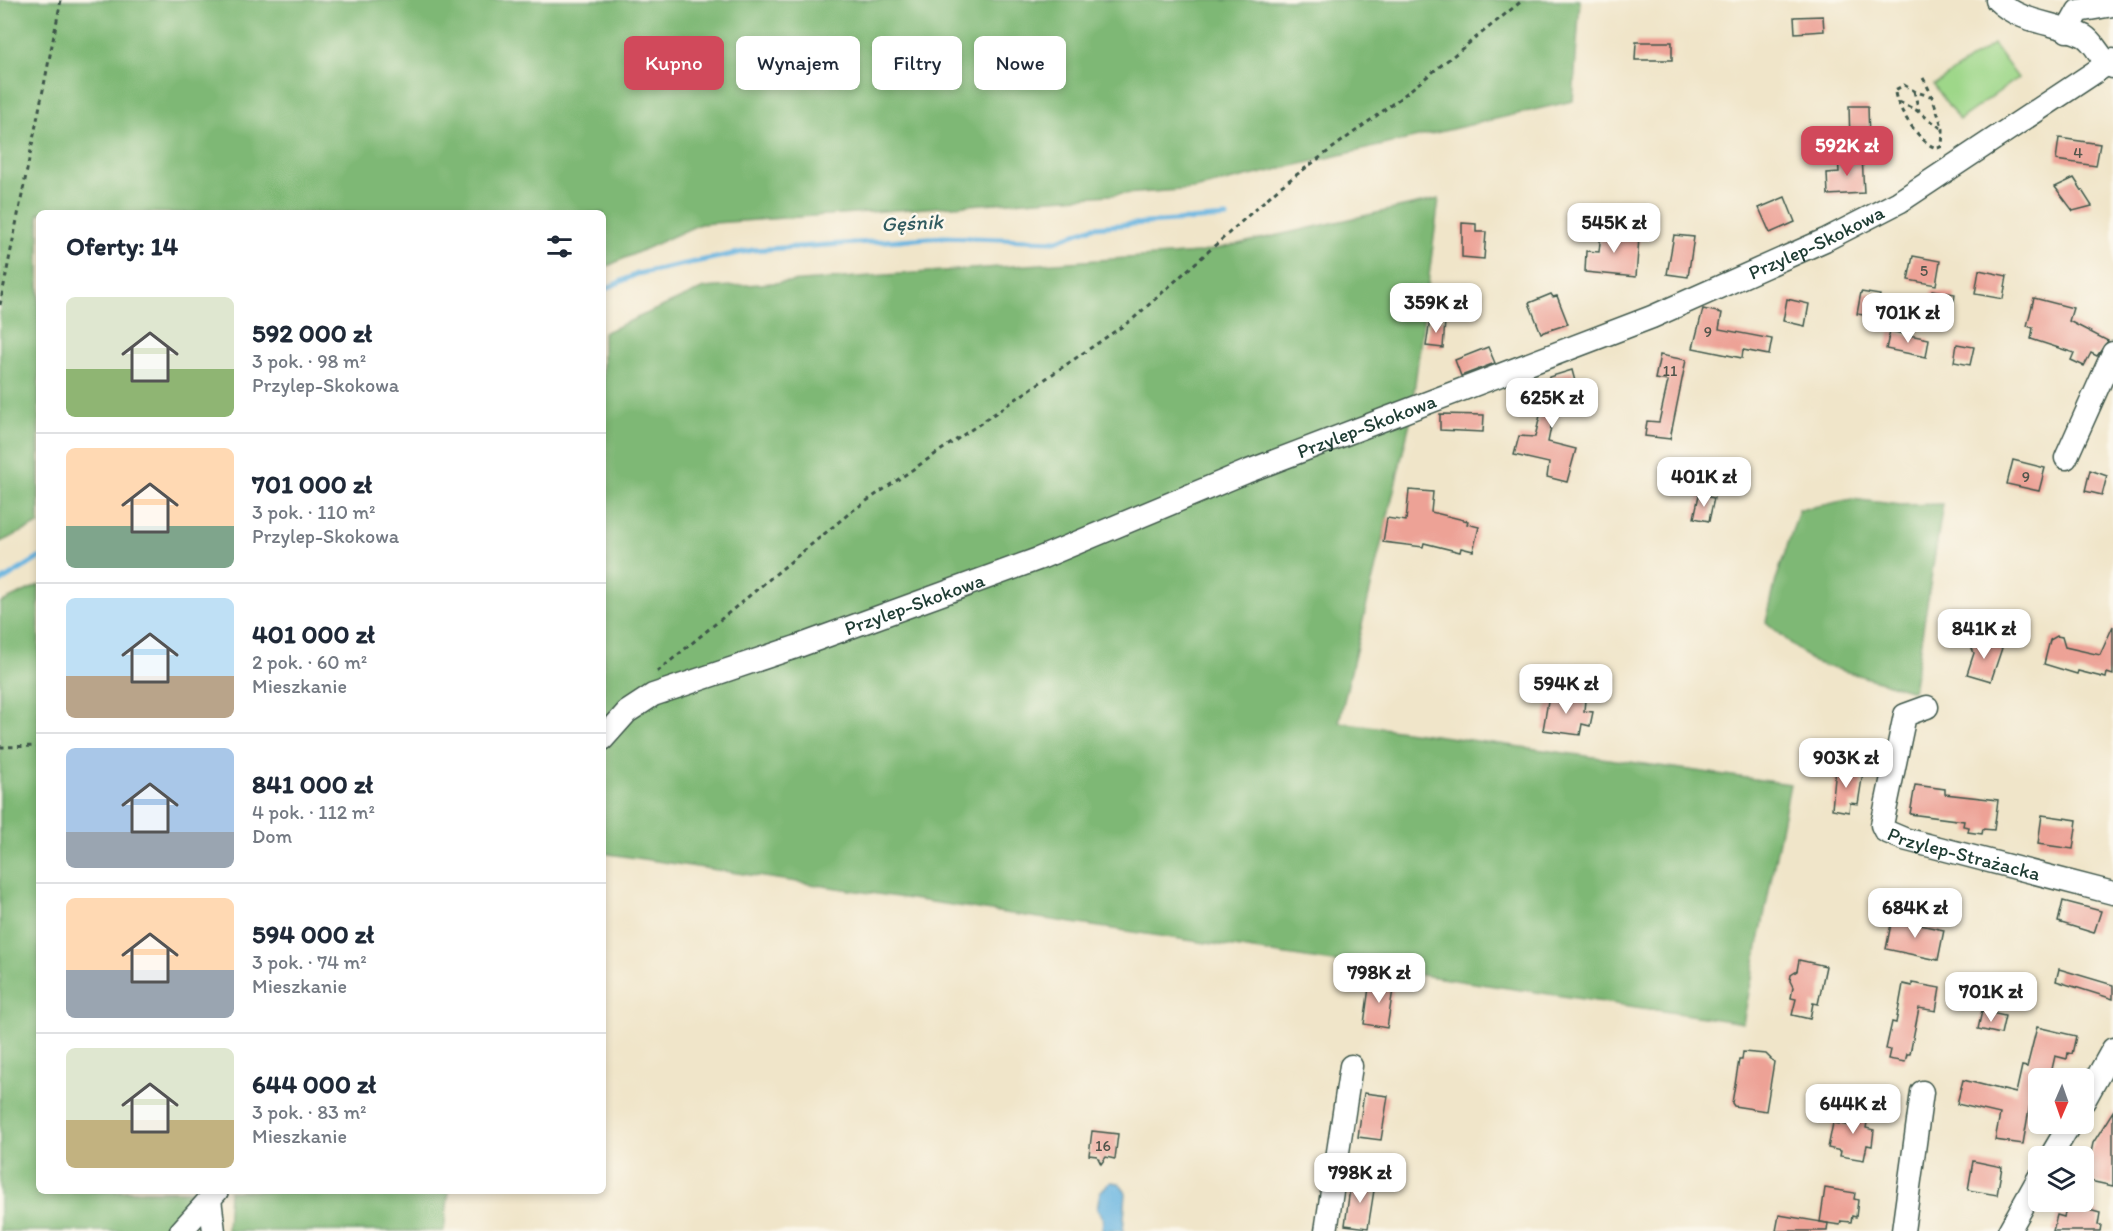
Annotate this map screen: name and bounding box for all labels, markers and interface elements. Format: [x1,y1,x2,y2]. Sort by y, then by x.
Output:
chip: Kupno [624,36,724,90]
chip: Wynajem [736,36,860,90]
chip: Filtry [872,36,962,90]
chip: Nowe [974,36,1066,90]
pin: 592K zł [1792,126,1902,177]
text: 592K zł [1815,133,1879,157]
house number: 4 [2073,143,2083,162]
street label: Przylep-Skokowa [1745,199,1889,285]
pin: 545K zł [1559,203,1669,254]
water label: Gęśnik [880,208,945,237]
text: 545K zł [1581,210,1647,234]
text: Oferty: 14 [66,230,178,262]
icon: filters [543,230,576,263]
house number: 5 [1920,261,1928,280]
pin: 359K zł [1381,283,1491,334]
text: 359K zł [1404,290,1468,314]
pin: 701K zł [1853,293,1963,344]
text: 701K zł [1876,300,1940,324]
text: 592 000 zł [252,317,372,349]
icon: home [114,321,186,393]
house number: 9 [1704,322,1712,341]
text: 3 pok. · 98 m² [252,349,366,373]
house number: 11 [1663,361,1678,380]
text: Przylep-Skokowa [252,373,399,397]
pin: 625K zł [1497,378,1607,429]
text: 625K zł [1520,385,1584,409]
street label: Przylep-Skokowa [1293,388,1440,463]
pin: 401K zł [1649,457,1759,508]
text: 401K zł [1671,464,1737,488]
house number: 9 [2022,467,2030,486]
text: 701 000 zł [252,468,372,500]
icon: home [114,472,186,544]
text: 3 pok. · 110 m² [252,500,376,524]
text: Przylep-Skokowa [252,524,399,548]
street label: Przylep-Skokowa [841,567,988,640]
pin: 841K zł [1929,609,2039,660]
text: 841K zł [1952,616,2016,640]
text: 401 000 zł [252,618,375,650]
icon: home [114,622,186,694]
text: 2 pok. · 60 m² [252,650,367,674]
pin: 594K zł [1511,664,1621,715]
text: 594K zł [1533,671,1599,695]
text: Mieszkanie [252,674,347,698]
pin: 903K zł [1791,738,1901,789]
text: 903K zł [1813,745,1879,769]
text: 841 000 zł [252,768,373,800]
icon: home [114,772,186,844]
text: 4 pok. · 112 m² [252,800,375,824]
street label: Przylep-Strażacka [1884,821,2044,886]
text: Dom [252,824,292,848]
pin: 684K zł [1860,888,1970,939]
text: 684K zł [1882,895,1948,919]
text: 594 000 zł [252,918,374,950]
icon: home [114,922,186,994]
text: 3 pok. · 74 m² [252,950,367,974]
pin: 798K zł [1324,953,1434,1004]
text: 798K zł [1347,960,1411,984]
pin: 701K zł [1936,972,2046,1023]
text: Mieszkanie [252,974,347,998]
text: 701K zł [1959,979,2023,1003]
text: 644 000 zł [252,1068,376,1100]
north arrow [2028,1068,2094,1134]
map controls [2028,1068,2094,1212]
icon: home [114,1072,186,1144]
pin: 644K zł [1798,1084,1908,1135]
text: 644K zł [1820,1091,1886,1115]
text: 3 pok. · 83 m² [252,1100,367,1124]
text: Mieszkanie [252,1124,347,1148]
house number: 16 [1095,1136,1111,1155]
button: layers [2028,1146,2094,1212]
pin: 798K zł [1305,1153,1415,1204]
text: 798K zł [1328,1160,1392,1184]

